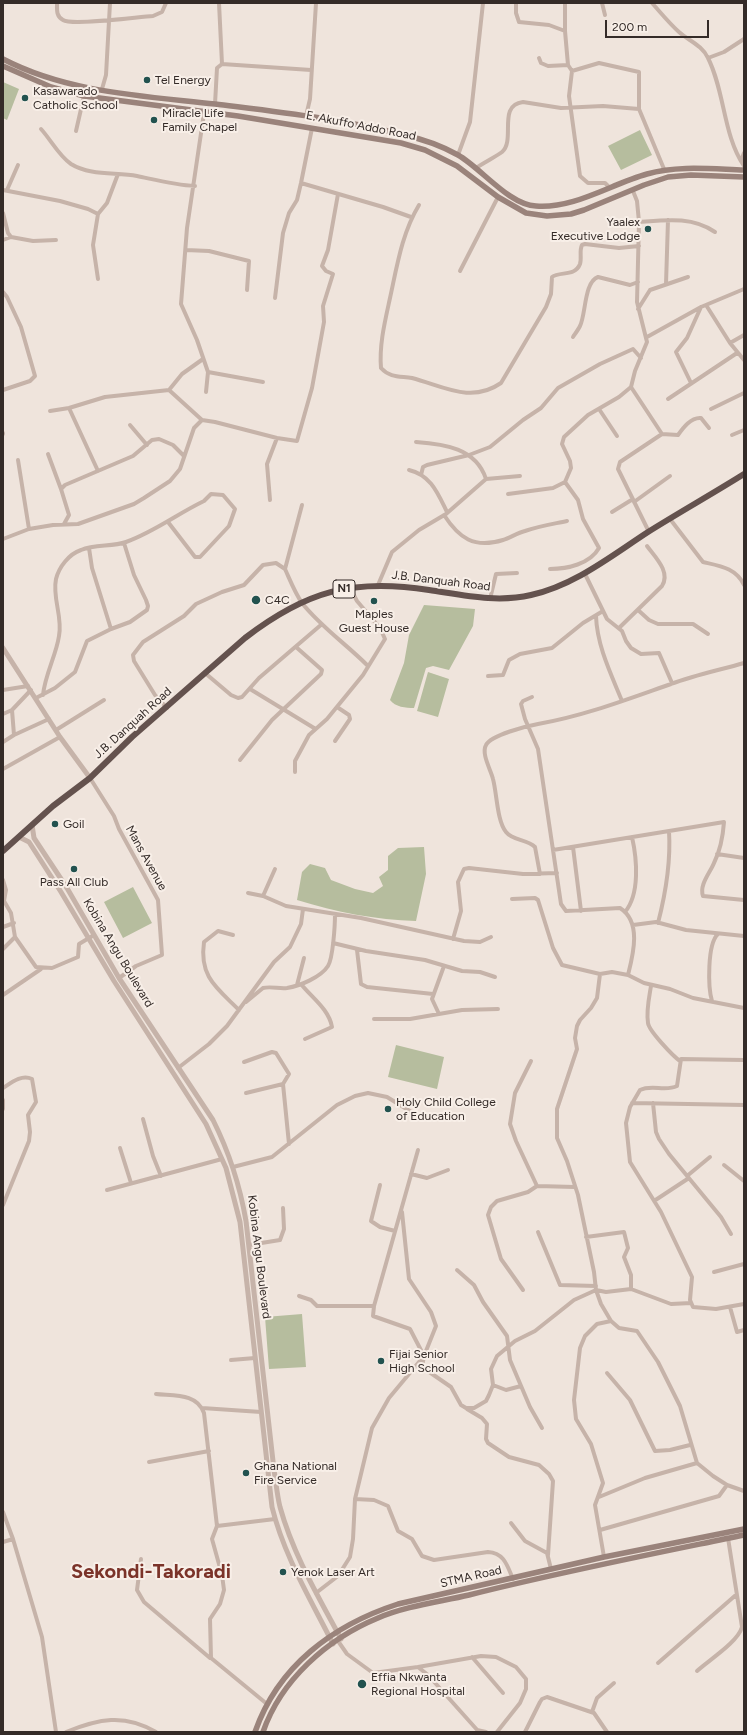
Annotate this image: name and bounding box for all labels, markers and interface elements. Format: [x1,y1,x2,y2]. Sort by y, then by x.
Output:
scale bar [607,12,711,38]
text: 200 m [612,20,647,34]
place label: Tel Energy [155,73,211,87]
marker: Tel Energy [142,75,152,85]
place label: Kasawarado Catholic School [33,84,118,112]
marker: Kasawarado Catholic School [20,93,30,103]
place label: Miracle Life Family Chapel [162,106,237,134]
street label: E. Akuffo Addo Road [305,108,417,144]
marker: Miracle Life Family Chapel [149,115,159,125]
place label: Yaalex Executive Lodge [551,215,640,243]
marker: Yaalex Executive Lodge [643,224,653,234]
street label: J.B. Danquah Road [391,568,491,594]
road number: N1 [333,580,355,598]
place label: C4C [265,593,290,607]
marker: C4C [250,594,262,606]
marker: Maples Guest House [369,596,379,606]
place label: Maples Guest House [339,607,409,635]
street label: J.B. Danquah Road [91,684,175,762]
place label: Goil [63,817,85,831]
marker: Goil [50,819,60,829]
street label: Mans Avenue [122,823,170,893]
marker: Pass All Club [69,864,79,874]
place label: Pass All Club [40,875,108,889]
street label: Kobina Angu Boulevard [80,896,156,1010]
place label: Holy Child College of Education [396,1095,496,1123]
marker: Holy Child College of Education [383,1104,393,1114]
street label: Kobina Angu Boulevard [244,1194,274,1320]
place label: Fijai Senior High School [389,1347,455,1375]
marker: Fijai Senior High School [376,1356,386,1366]
place label: Ghana National Fire Service [254,1459,337,1487]
marker: Ghana National Fire Service [241,1468,251,1478]
district label: Sekondi-Takoradi [71,1560,231,1584]
street label: STMA Road [439,1563,503,1591]
place label: Yenok Laser Art [291,1565,375,1579]
marker: Yenok Laser Art [278,1567,288,1577]
place label: Effia Nkwanta Regional Hospital [371,1670,465,1698]
marker: Effia Nkwanta Regional Hospital [356,1678,368,1690]

